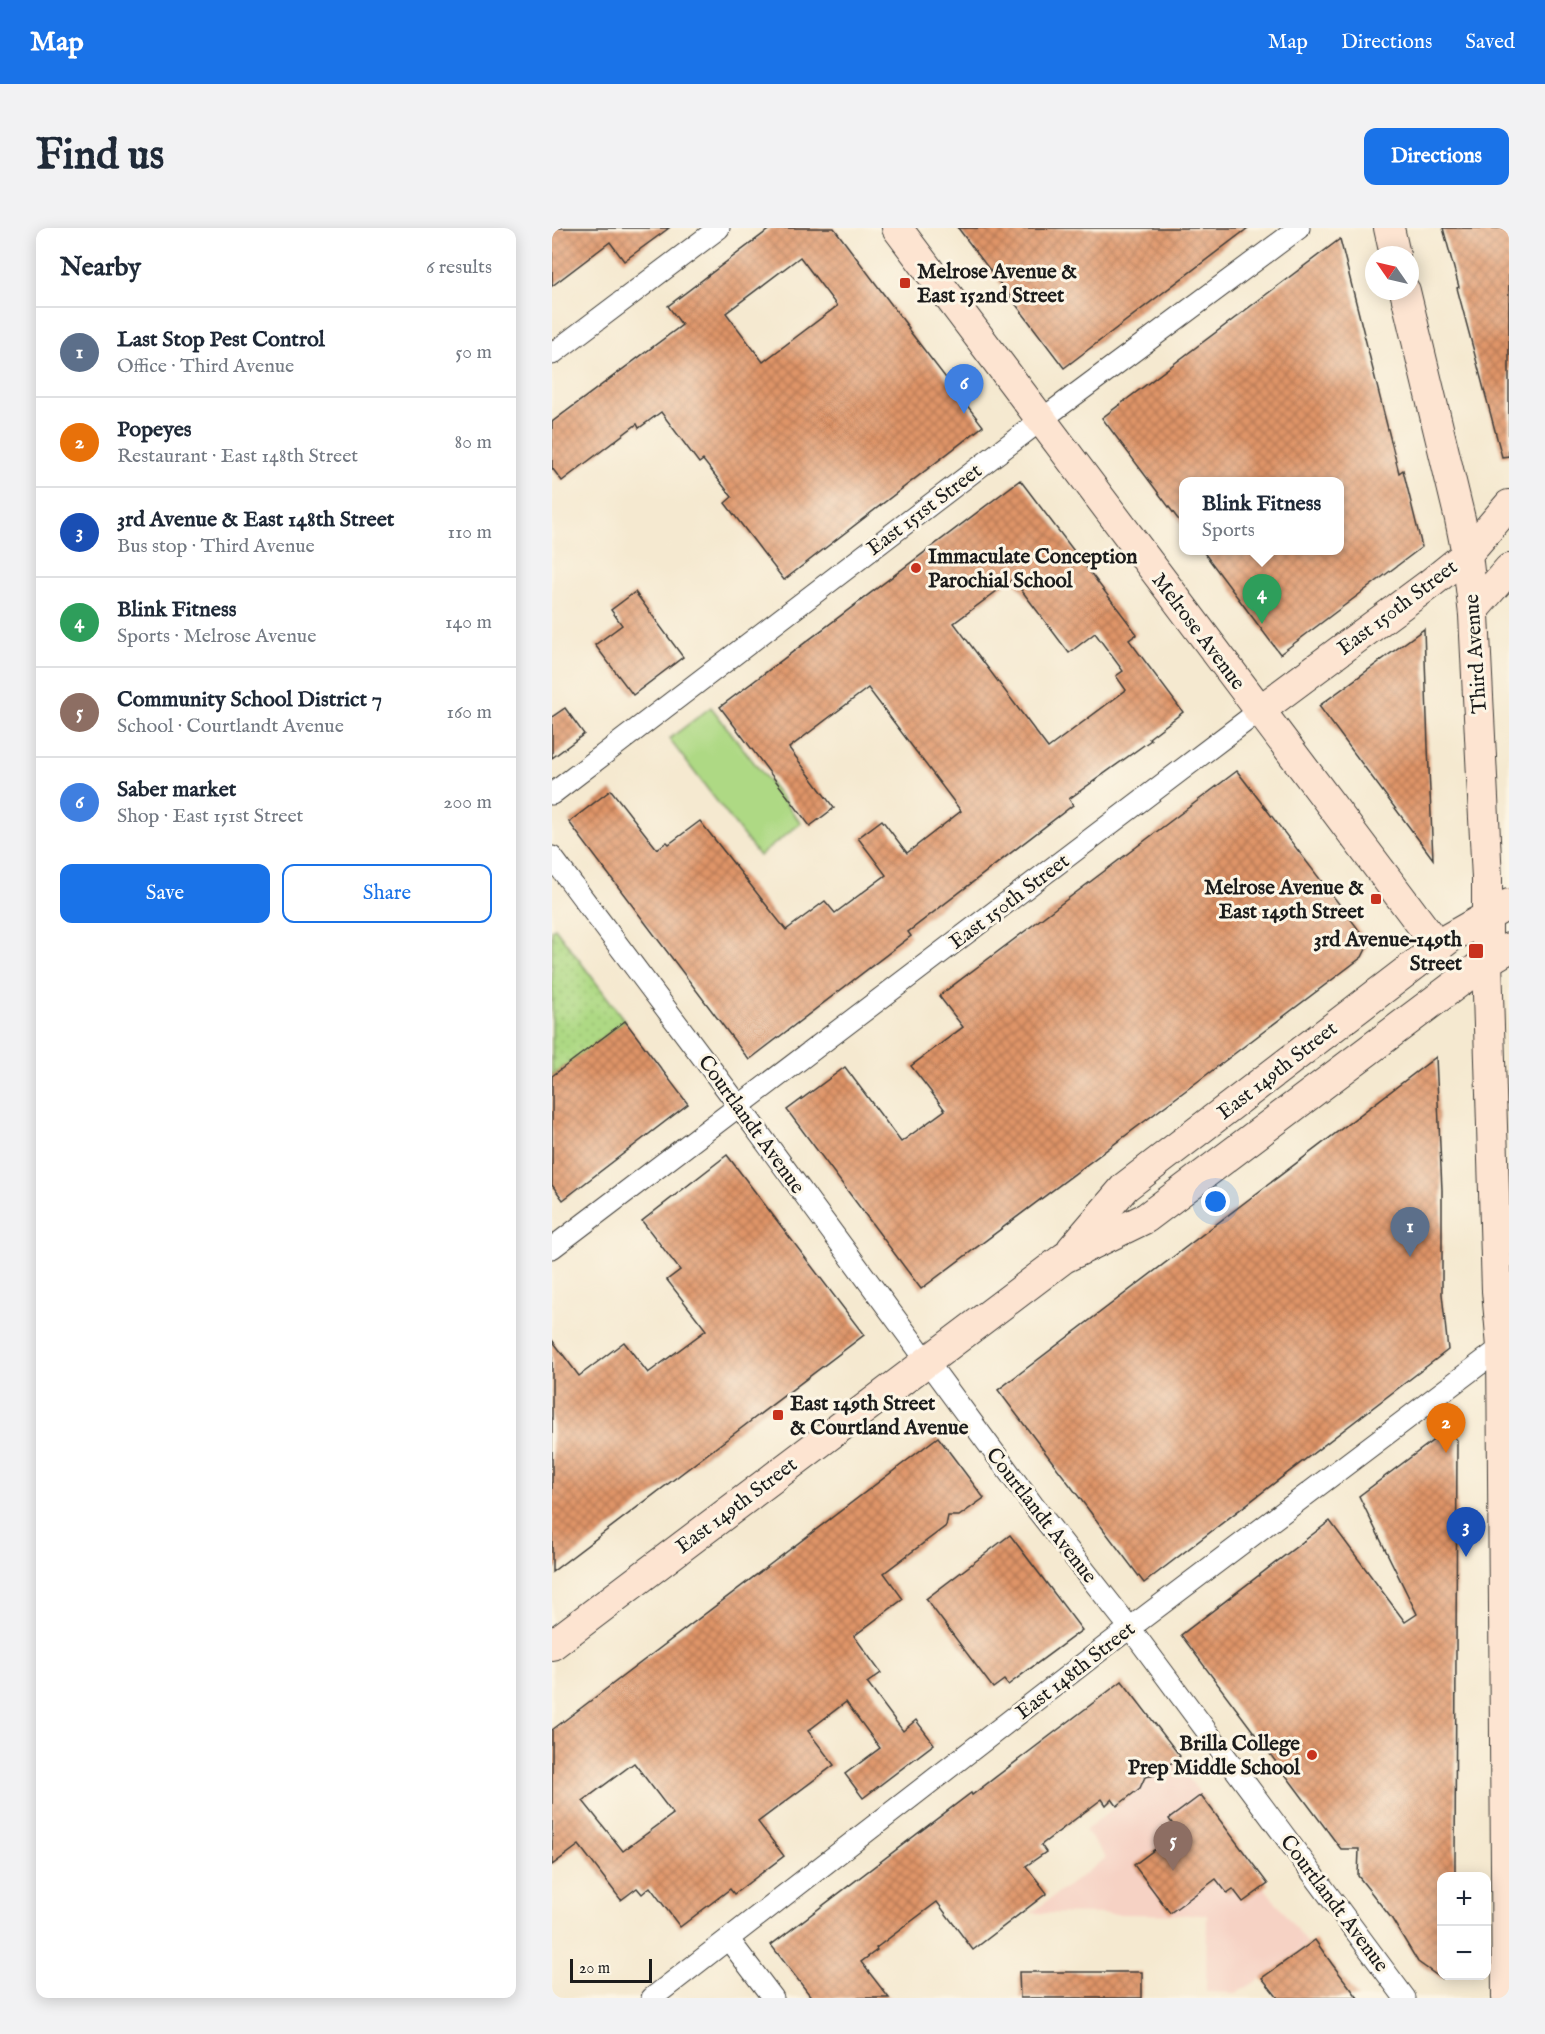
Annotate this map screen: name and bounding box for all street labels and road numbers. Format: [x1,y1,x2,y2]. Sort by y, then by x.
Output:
street label: East 151st Street [862,458,988,562]
street label: East 150th Street [1332,554,1463,662]
street label: Melrose Avenue [1145,568,1251,696]
street label: Third Avenue [1459,593,1494,715]
street label: East 150th Street [944,848,1075,956]
street label: East 149th Street [1212,1016,1343,1127]
street label: Courtlandt Avenue [691,1050,810,1200]
street label: Courtlandt Avenue [979,1443,1103,1590]
street label: East 149th Street [671,1452,803,1561]
street label: East 148th Street [1011,1616,1141,1726]
street label: Courtlandt Avenue [1273,1830,1395,1978]

